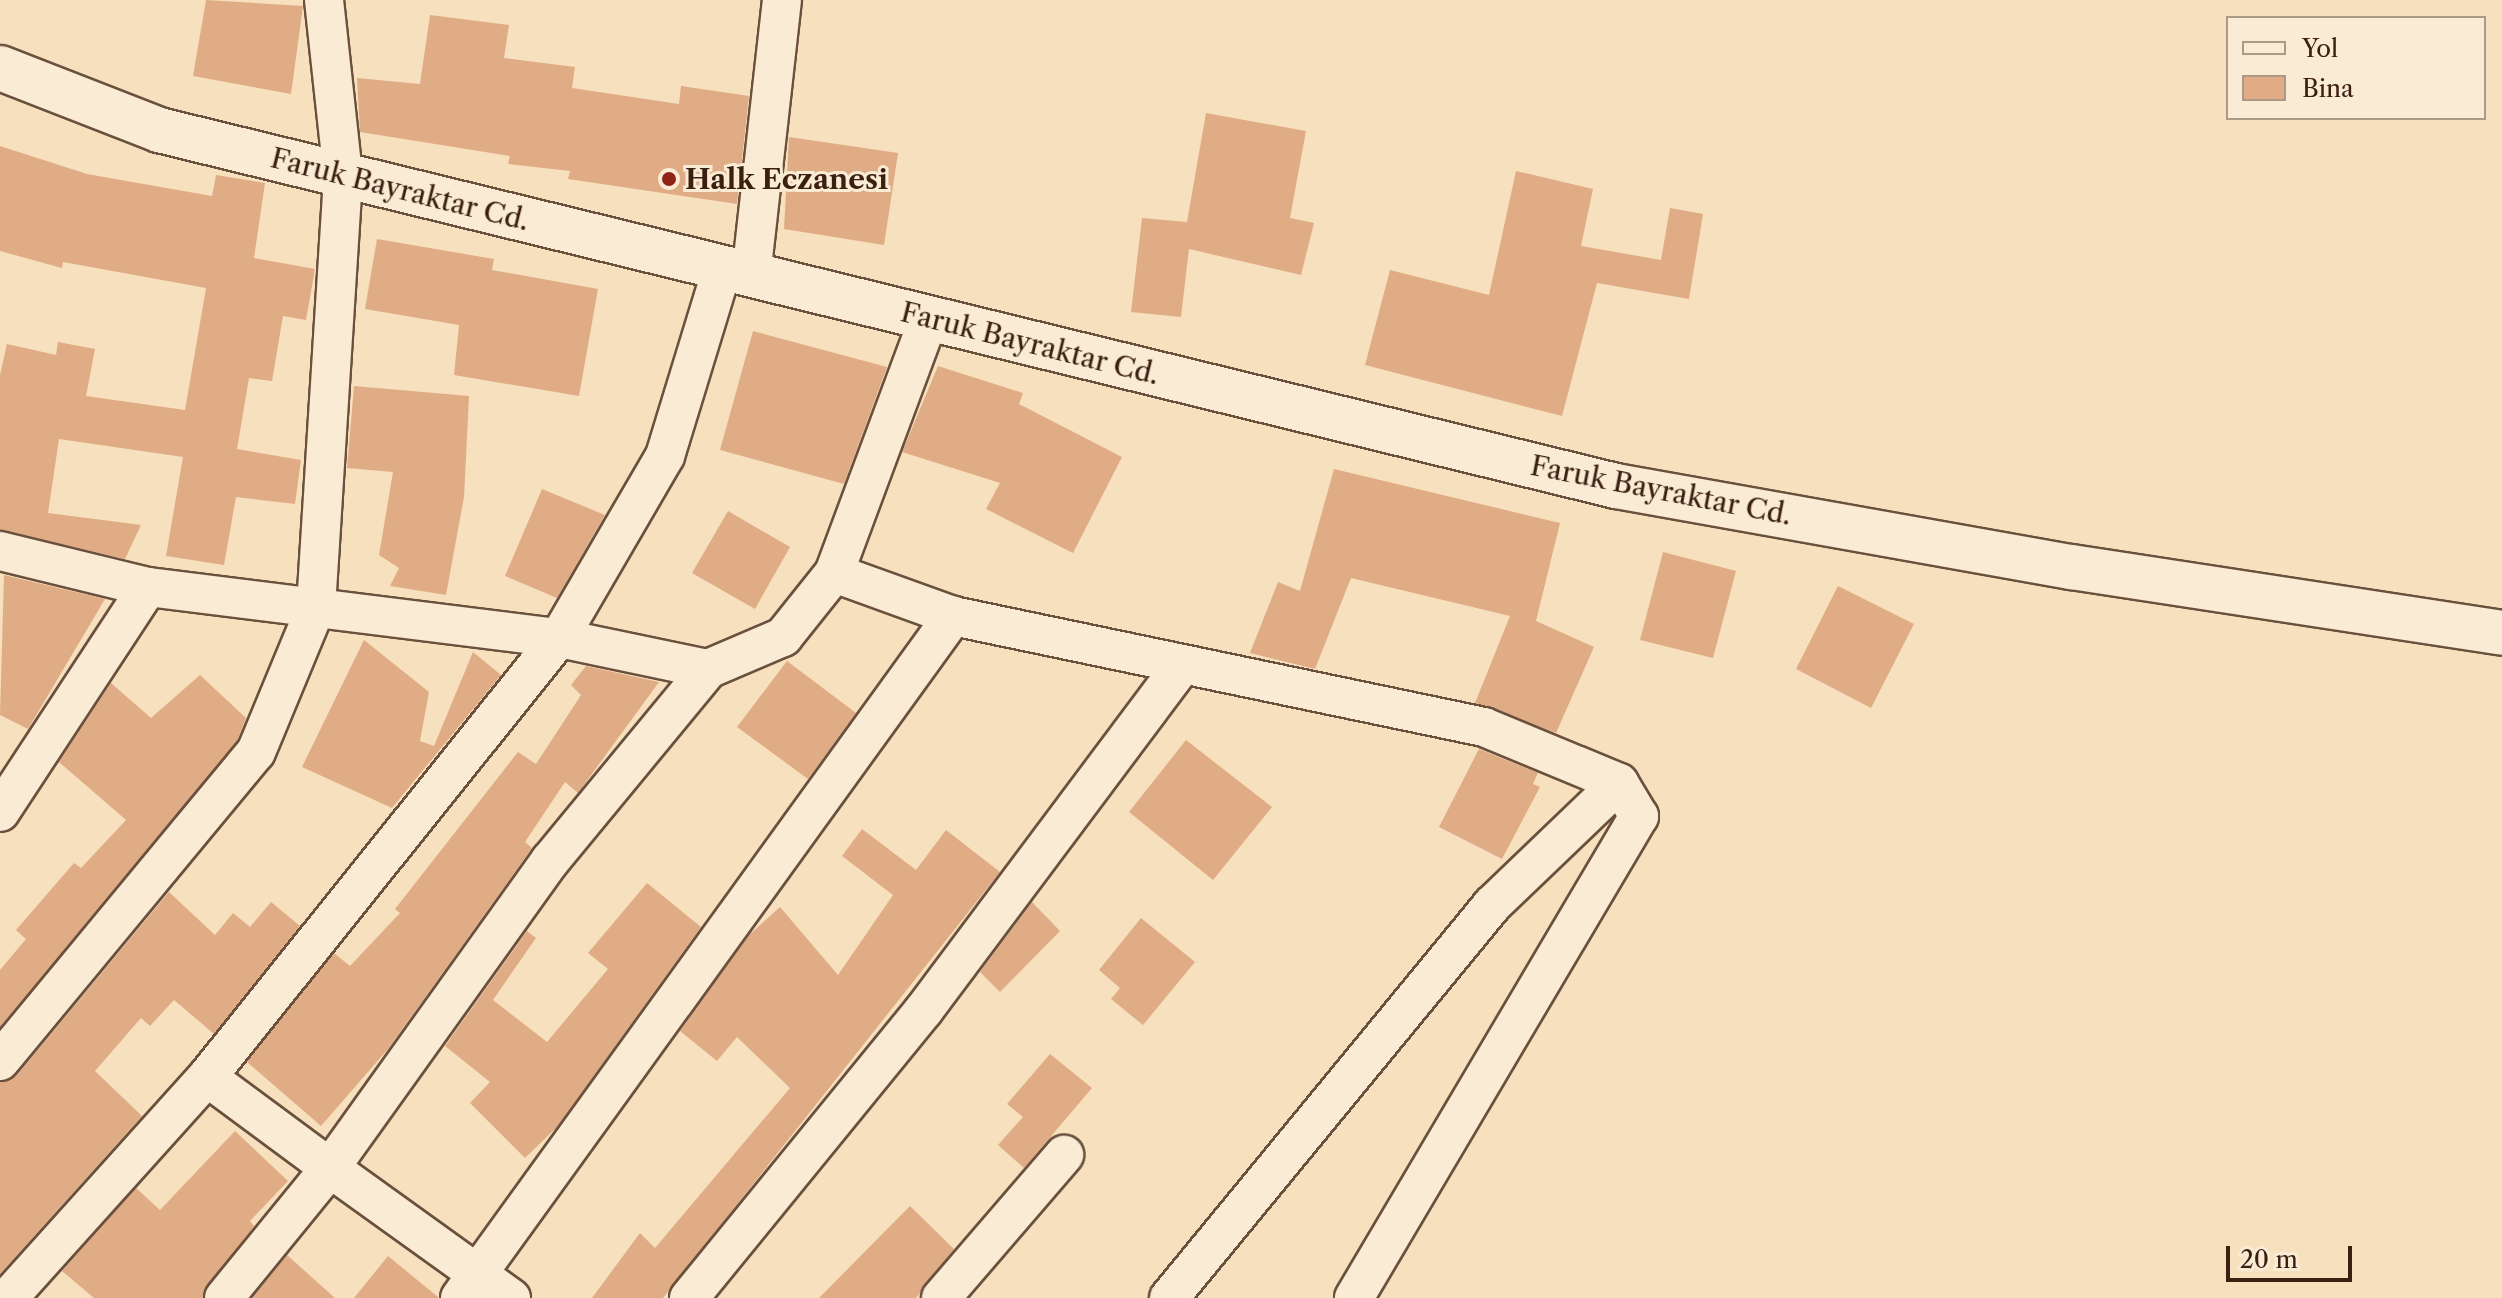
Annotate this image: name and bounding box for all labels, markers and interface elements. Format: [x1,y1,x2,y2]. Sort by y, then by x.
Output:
legend [2226,16,2486,120]
text: Yol [2302,34,2338,63]
text: Bina [2302,74,2354,103]
street label: Faruk Bayraktar Cd. [267,141,533,237]
place label: Halk Eczanesi [685,162,888,196]
marker: Halk Eczanesi [660,170,678,188]
street label: Faruk Bayraktar Cd. [897,295,1163,391]
street label: Faruk Bayraktar Cd. [1527,448,1795,532]
scale bar [2230,1230,2356,1280]
text: 20 m [2240,1245,2298,1274]

